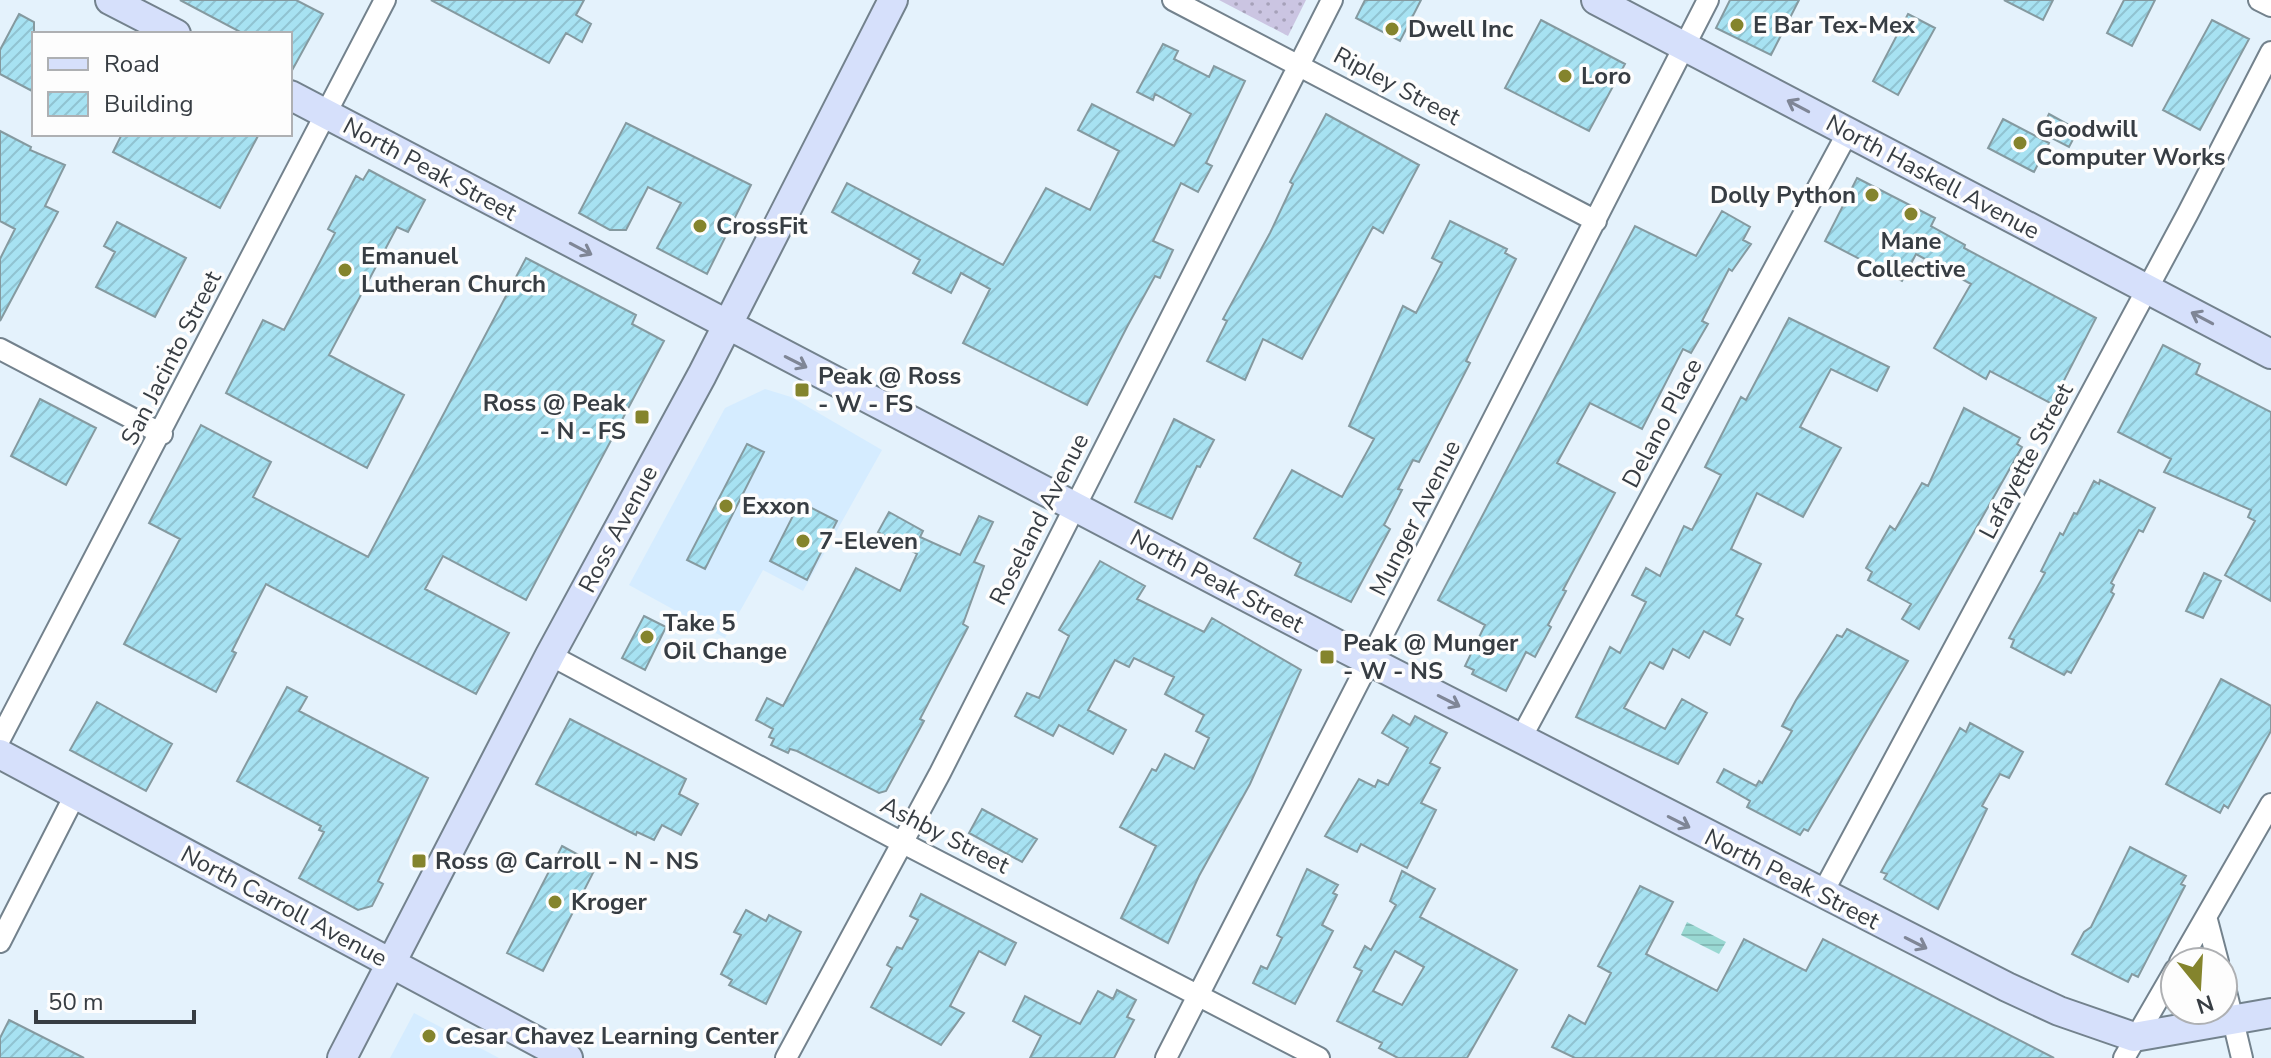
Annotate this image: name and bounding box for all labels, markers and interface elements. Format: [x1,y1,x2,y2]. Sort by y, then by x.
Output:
place label: E Bar Tex-Mex [1753,9,1916,41]
place label: Dwell Inc [1408,13,1514,45]
marker: E Bar Tex-Mex [1728,16,1746,34]
marker: Dwell Inc [1383,20,1401,38]
legend [32,32,292,136]
street label: Ripley Street [1328,39,1466,133]
text: Road [104,48,160,80]
place label: Loro [1581,60,1631,92]
marker: Loro [1556,67,1574,85]
text: Building [104,88,194,120]
one-way arrow [1787,98,1810,114]
street label: North Haskell Avenue [1821,107,2045,247]
street label: North Peak Street [338,110,523,229]
place label: Goodwill Computer Works [2036,113,2225,173]
marker: Goodwill Computer Works [2011,134,2029,152]
place label: Dolly Python [1710,179,1856,211]
marker: Dolly Python [1863,186,1881,204]
marker: Mane Collective [1902,205,1920,223]
place label: CrossFit [716,210,808,242]
marker: CrossFit [691,217,709,235]
place label: Mane Collective [1856,225,1966,285]
place label: Emanuel Lutheran Church [361,240,546,300]
one-way arrow [569,242,593,258]
marker: Emanuel Lutheran Church [336,261,354,279]
street label: San Jacinto Street [113,265,229,451]
one-way arrow [2191,309,2214,325]
street label: Delano Place [1614,353,1710,493]
one-way arrow [783,354,807,370]
place label: Peak @ Ross - W - FS [818,360,961,420]
street label: Lafayette Street [1972,377,2081,544]
marker: Peak @ Ross - W - FS [793,381,811,399]
place label: Ross @ Peak - N - FS [483,387,627,447]
marker: Ross @ Peak - N - FS [633,408,651,426]
street label: Roseland Avenue [982,428,1096,610]
street label: Munger Avenue [1362,435,1468,601]
street label: Ross Avenue [571,460,665,598]
place label: Exxon [742,490,810,522]
marker: Exxon [717,497,735,515]
street label: North Peak Street [1125,522,1310,641]
place label: 7-Eleven [819,525,918,557]
marker: 7-Eleven [794,532,812,550]
place label: Take 5 Oil Change [663,607,787,667]
place label: Peak @ Munger - W - NS [1343,627,1519,687]
marker: Take 5 Oil Change [638,628,656,646]
marker: Peak @ Munger - W - NS [1318,648,1336,666]
one-way arrow [1436,694,1460,710]
street label: Ashby Street [875,789,1015,881]
one-way arrow [1667,814,1691,830]
street label: North Peak Street [1699,821,1885,937]
street label: North Carroll Avenue [175,838,393,974]
place label: Ross @ Carroll - N - NS [435,845,699,877]
marker: Ross @ Carroll - N - NS [410,852,428,870]
place label: Kroger [571,886,647,918]
marker: Kroger [546,893,564,911]
one-way arrow [1904,935,1928,951]
north arrow [2159,946,2239,1026]
scale bar [36,974,194,1024]
text: 50 m [48,986,104,1018]
text: N [2192,987,2217,1021]
place label: Cesar Chavez Learning Center [445,1020,779,1052]
marker: Cesar Chavez Learning Center [420,1027,438,1045]

